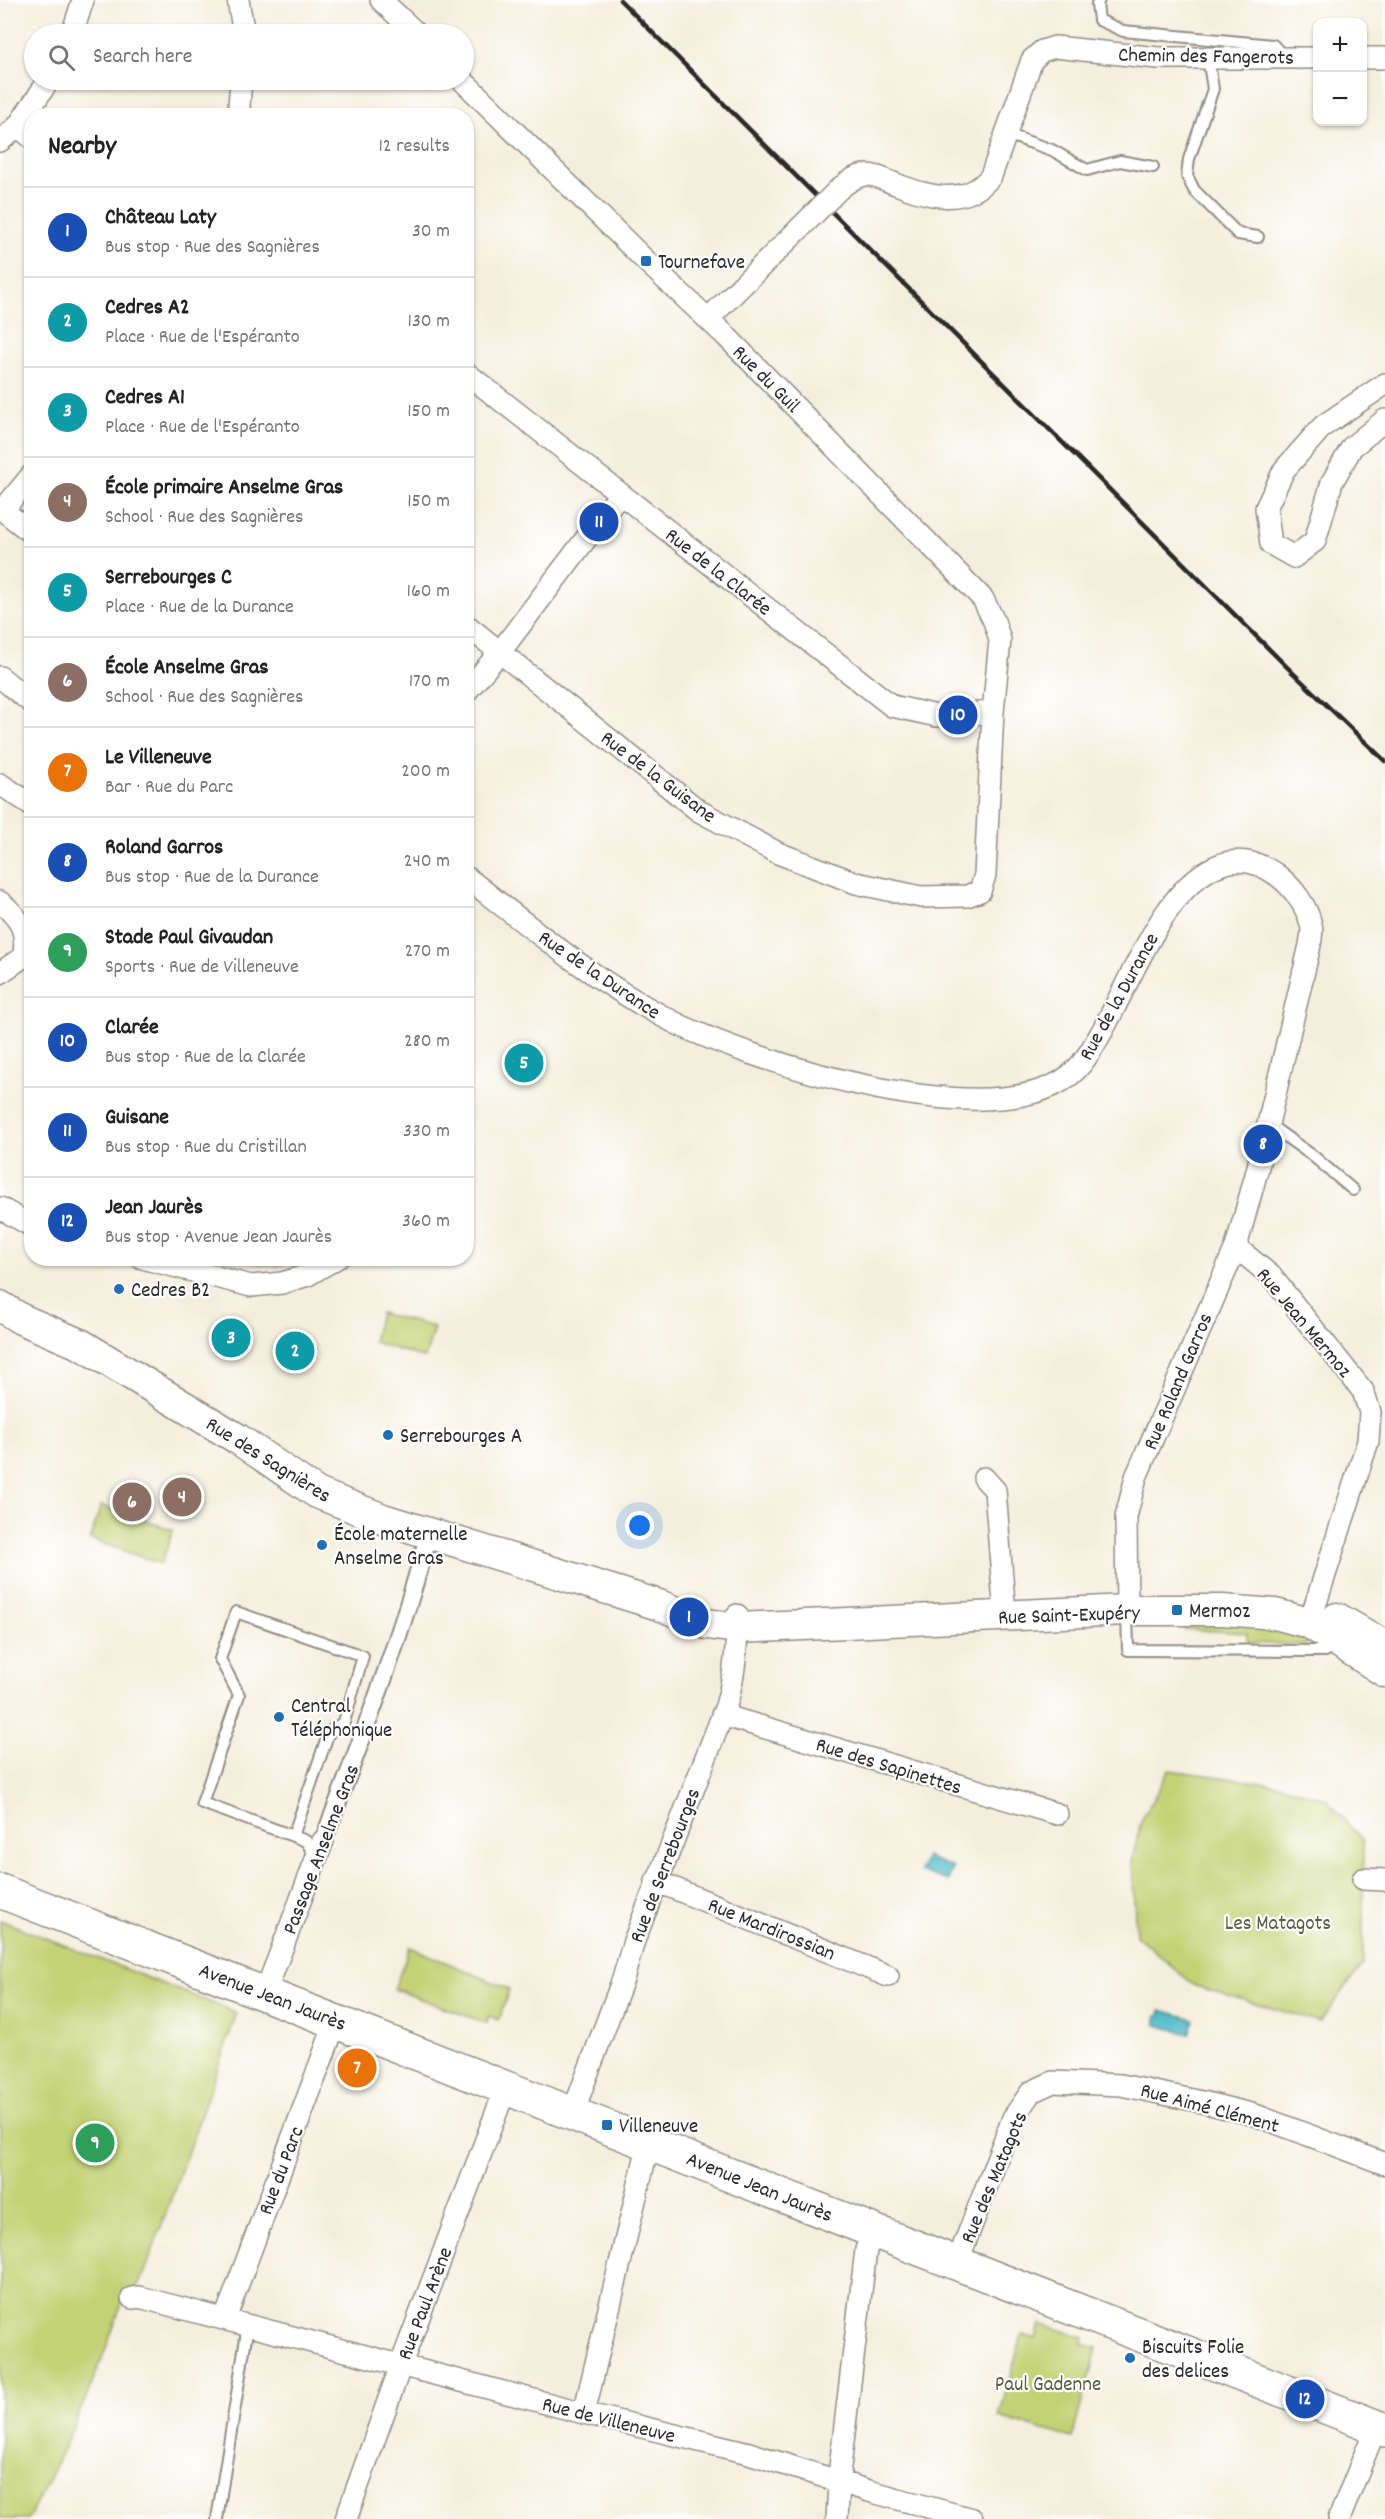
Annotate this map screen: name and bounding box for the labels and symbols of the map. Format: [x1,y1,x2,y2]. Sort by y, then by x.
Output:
street label: Chemin des Fangerots [1118,41,1294,75]
place label: Tournefave [658,249,745,279]
marker: Tournefave [639,254,653,268]
street label: Rue du Guil [724,339,806,421]
pin: 11 [580,500,618,544]
street label: Rue de la Clarée [657,522,777,625]
pin: 10 [938,692,978,738]
street label: Rue de la Guisane [593,725,721,832]
street label: Rue de la Durance [531,924,665,1029]
street label: Rue de la Durance [1073,928,1168,1067]
pin: 5 [504,1040,544,1086]
pin: 8 [1244,1122,1282,1166]
street label: Rue Jean Mermoz [1248,1262,1358,1386]
place label: Cedres B2 [131,1277,210,1307]
marker: Cedres B2 [112,1282,126,1296]
street label: Rue Roland Garros [1137,1309,1222,1455]
pin: 3 [212,1316,250,1360]
pin: 2 [276,1328,314,1374]
street label: Rue des Sagnières [199,1411,336,1512]
place label: Serrebourges A [400,1423,522,1453]
marker: Serrebourges A [381,1428,395,1442]
pin: 4 [162,1474,201,1520]
pin: 6 [112,1480,152,1524]
your location [625,1511,654,1540]
place label: École maternelle Anselme Gras [334,1521,468,1575]
marker: École maternelle Anselme Gras [315,1538,329,1552]
pin: 1 [670,1594,708,1640]
place label: Mermoz [1189,1598,1250,1628]
street label: Rue Saint-Exupéry [997,1600,1141,1634]
marker: Mermoz [1170,1603,1184,1617]
place label: Central Téléphonique [291,1693,392,1747]
marker: Central Téléphonique [272,1710,286,1724]
street label: Rue des Sapinettes [811,1731,965,1804]
street label: Passage Anselme Gras [277,1761,369,1939]
street label: Rue de Serrebourges [624,1785,710,1948]
street label: Rue Mardirossian [703,1892,839,1970]
park label: Les Matagots [1225,1910,1331,1940]
street label: Avenue Jean Jaurès [194,1957,350,2041]
pin: 7 [338,2046,376,2090]
street label: Rue Aimé Clément [1137,2077,1282,2143]
street label: Rue des Matagots [954,2107,1037,2249]
place label: Villeneuve [619,2113,698,2143]
marker: Villeneuve [600,2118,614,2132]
pin: 9 [76,2120,115,2166]
street label: Rue du Parc [252,2122,313,2220]
street label: Avenue Jean Jaurès [681,2146,837,2232]
street label: Rue Paul Arène [392,2243,462,2365]
place label: Biscuits Folie des delices [1142,2334,1244,2388]
marker: Biscuits Folie des delices [1123,2351,1137,2365]
park label: Paul Gadenne [995,2371,1101,2401]
pin: 12 [1286,2376,1324,2422]
street label: Rue de Villeneuve [538,2391,678,2453]

